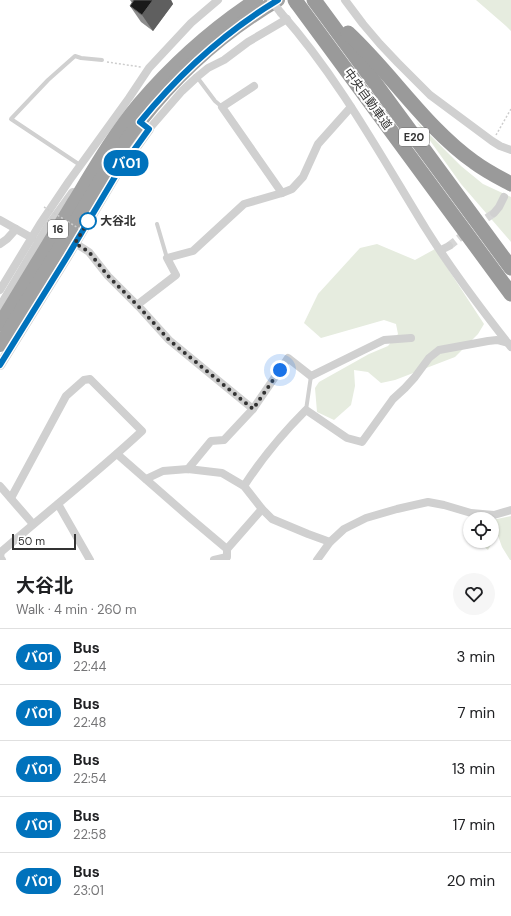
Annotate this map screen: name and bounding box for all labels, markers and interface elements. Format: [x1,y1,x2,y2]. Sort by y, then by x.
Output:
street label: 中央自動車道 [340,65,396,133]
road number: E20 [399,128,429,146]
line badge: バ01 [103,150,149,176]
text: バ01 [112,154,140,172]
marker: 大谷北 [79,212,97,230]
place label: 大谷北 [100,213,136,229]
road number: 16 [48,220,68,238]
your location [270,360,290,380]
map controls [463,512,499,548]
button: locate [463,512,499,548]
scale bar [12,532,76,551]
text: 50 m [18,534,45,548]
text: 大谷北 [16,573,73,598]
button: heart [453,573,495,615]
text: Walk · 4 min · 260 m [16,601,137,618]
text: Bus [73,638,100,658]
text: 3 min [457,647,495,667]
text: バ01 [24,648,53,666]
text: 22:44 [73,658,106,675]
text: Bus [73,694,100,714]
text: 7 min [457,703,495,723]
text: バ01 [24,704,53,722]
text: 22:48 [73,714,106,731]
text: Bus [73,750,100,770]
text: 13 min [452,759,495,779]
text: バ01 [24,760,53,778]
text: 22:54 [73,770,106,787]
text: Bus [73,806,100,826]
text: 17 min [453,815,495,835]
text: バ01 [24,816,53,834]
text: 22:58 [73,826,106,843]
text: Bus [73,862,100,882]
text: 20 min [447,871,495,891]
text: バ01 [24,872,53,890]
text: 23:01 [73,882,104,899]

